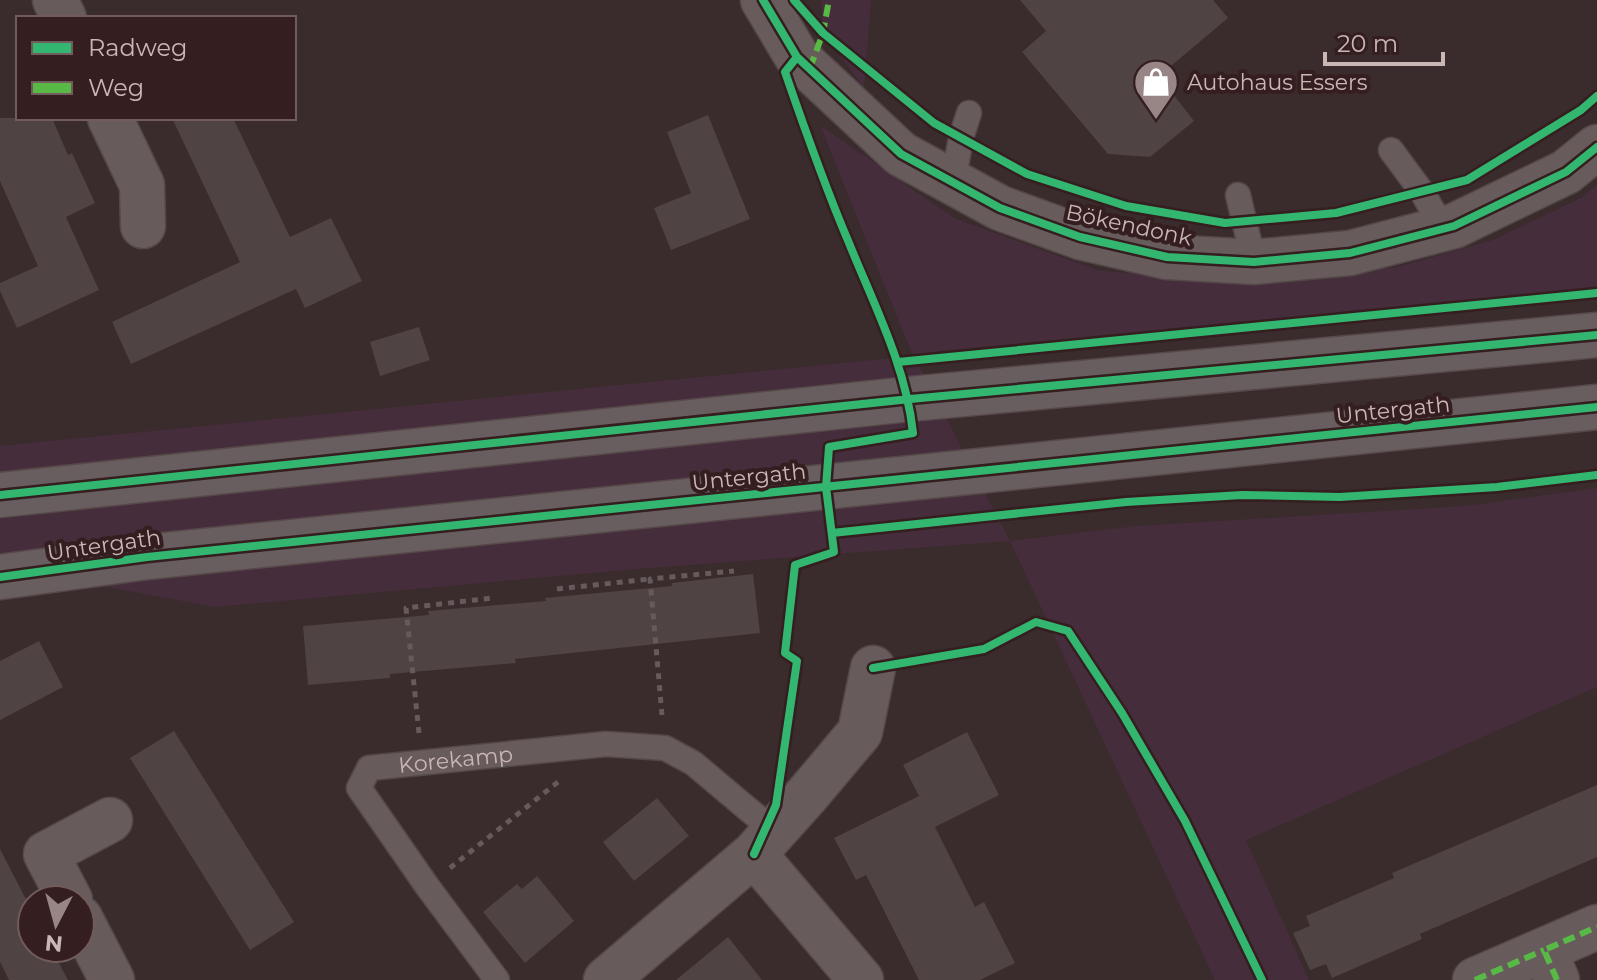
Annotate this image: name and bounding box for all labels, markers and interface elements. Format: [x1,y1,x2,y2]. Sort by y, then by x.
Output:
legend [16,16,296,120]
scale bar [1325,16,1443,66]
text: 20 m [1337,29,1398,58]
text: Radweg [88,33,187,62]
shop icon: Autohaus Essers [1132,58,1180,121]
place label: Autohaus Essers [1187,69,1368,96]
text: Weg [88,73,144,102]
street label: Bökendonk [1064,198,1195,252]
street label: Untergath [1335,391,1451,429]
street label: Untergath [691,458,807,496]
street label: Untergath [45,524,163,566]
street label: Korekamp [397,740,514,778]
north arrow [16,884,96,964]
text: N [44,929,64,958]

